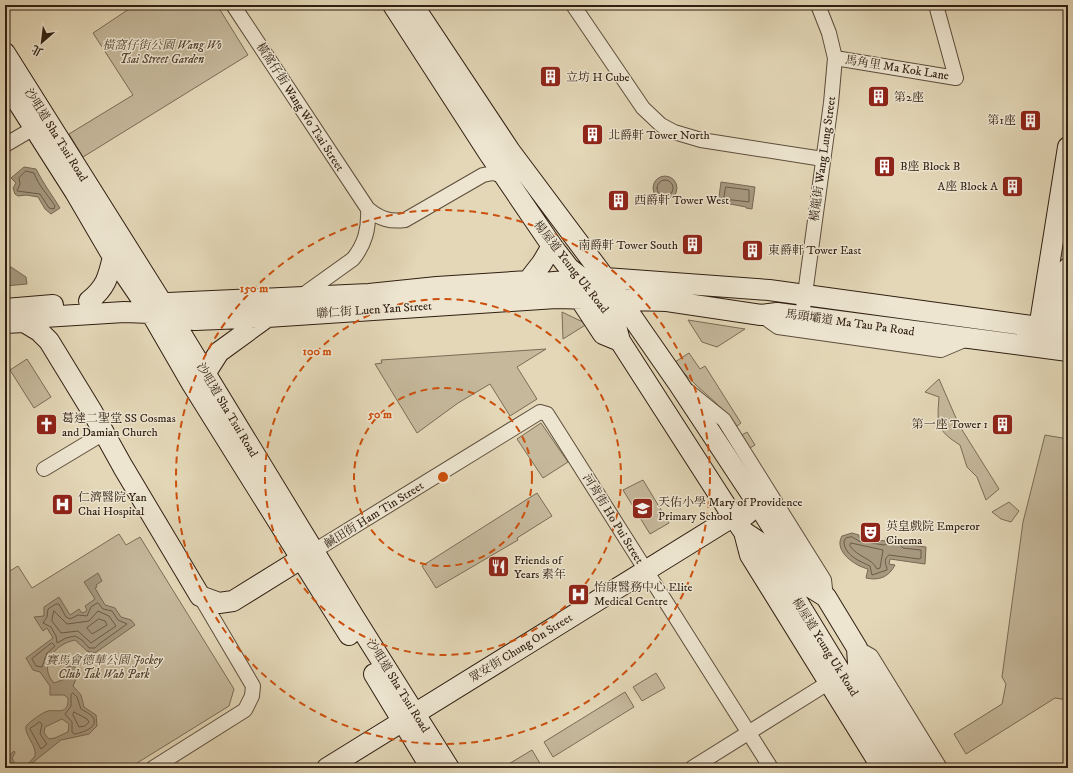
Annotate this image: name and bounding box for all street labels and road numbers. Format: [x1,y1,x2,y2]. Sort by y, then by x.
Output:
street label: 橫窩仔街 Wang Wo Tsai Street [253,40,347,174]
street label: 馬角里 Ma Kok Lane [844,52,950,84]
street label: 沙咀道 Sha Tsui Road [21,86,91,184]
street label: 橫龍街 Wang Lung Street [807,95,839,223]
street label: 楊屋道 Yeung Uk Road [530,218,612,316]
street label: 聯仁街 Luen Yan Street [316,298,433,322]
street label: 馬頭壩道 Ma Tau Pa Road [784,307,916,339]
street label: 沙咀道 Sha Tsui Road [193,360,261,460]
street label: 河背街 Ho Pui Street [579,471,647,567]
street label: 鹹田街 Ham Tin Street [321,478,427,552]
street label: 楊屋道 Yeung Uk Road [789,595,861,699]
street label: 眾安街 Chung On Street [467,610,576,686]
street label: 沙咀道 Sha Tsui Road [363,637,433,735]

